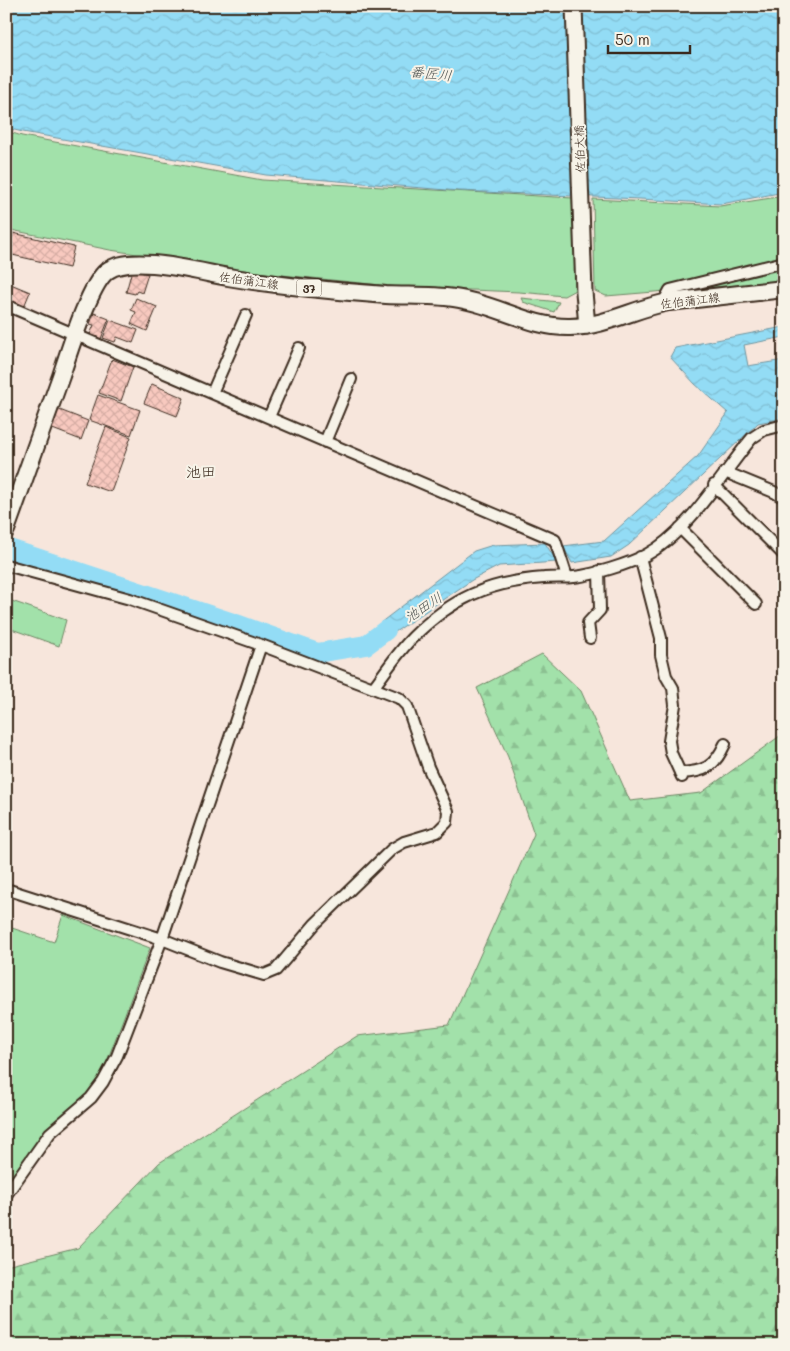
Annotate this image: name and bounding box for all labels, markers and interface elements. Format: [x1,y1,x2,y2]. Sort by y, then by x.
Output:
scale bar [608,22,690,54]
text: 50 m [615,29,650,49]
water label: 番匠川 [409,61,453,85]
street label: 佐伯大橋 [570,125,588,173]
street label: 佐伯蒲江線 [218,268,280,292]
road number: 37 [296,280,322,296]
street label: 佐伯蒲江線 [659,288,721,312]
district label: 池田 [186,461,216,481]
water label: 池田川 [400,588,446,626]

